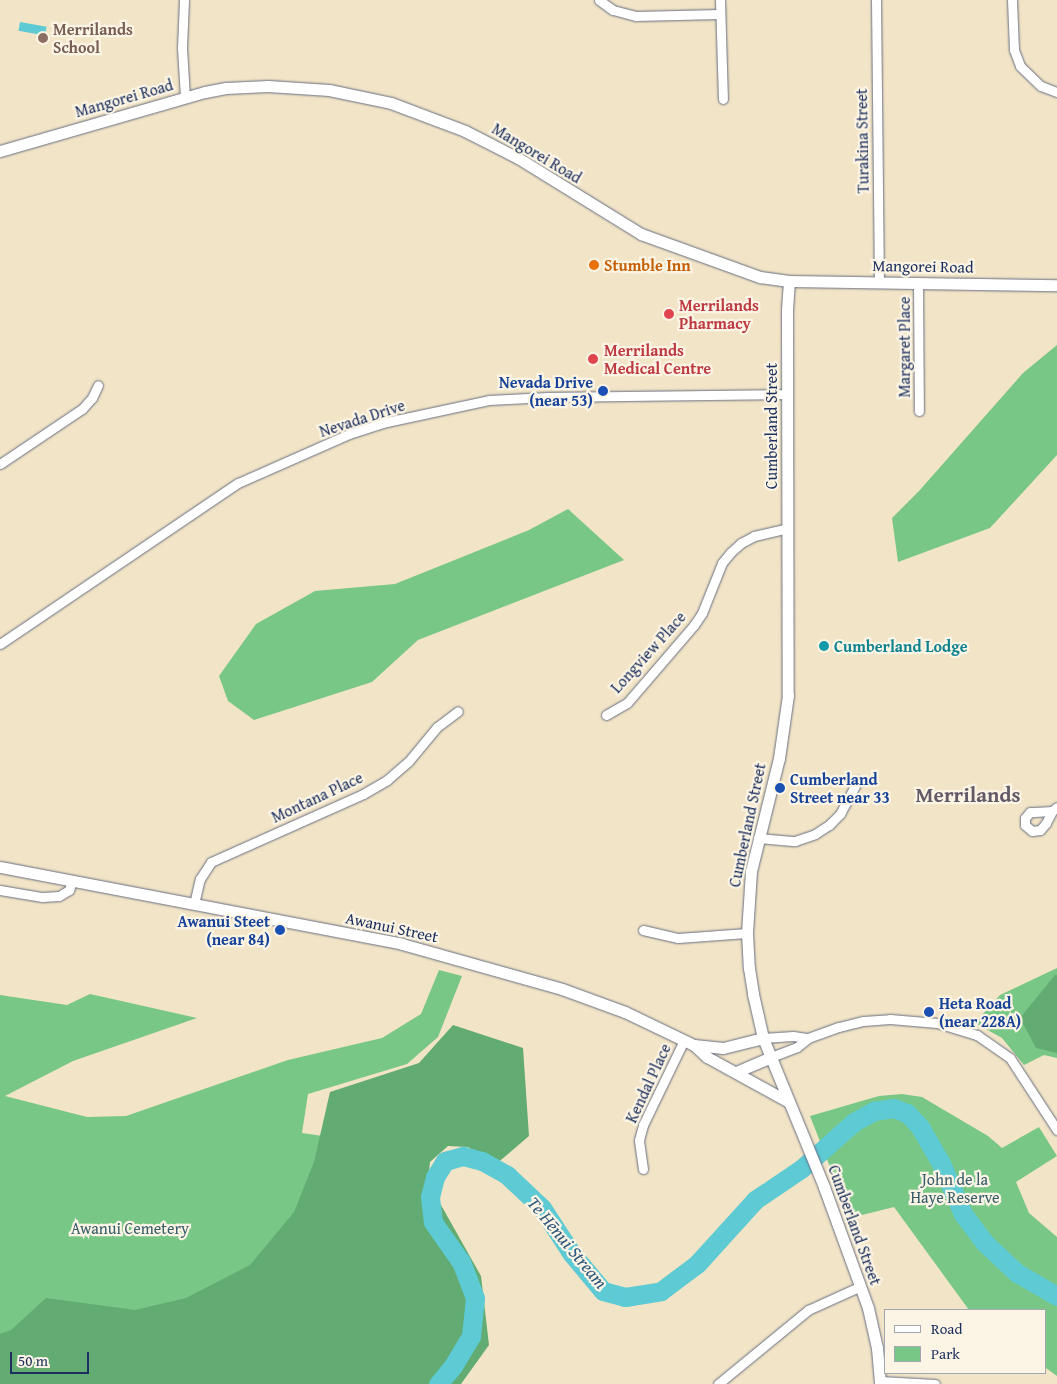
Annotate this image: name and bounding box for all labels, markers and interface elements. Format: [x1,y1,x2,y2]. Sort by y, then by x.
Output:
place label: Merrilands School [53,19,133,57]
marker: Merrilands School [37,32,49,44]
street label: Mangorei Road [73,75,175,121]
street label: Turakina Street [851,88,873,194]
street label: Mangorei Road [489,119,585,187]
place label: Stumble Inn [604,255,691,275]
street label: Mangorei Road [872,256,974,276]
marker: Stumble Inn [588,259,600,271]
place label: Merrilands Pharmacy [679,295,759,333]
street label: Margaret Place [894,296,914,398]
marker: Merrilands Pharmacy [663,308,675,320]
place label: Merrilands Medical Centre [604,340,711,378]
marker: Merrilands Medical Centre [586,352,600,366]
street label: Cumberland Street [761,363,781,489]
place label: Nevada Drive (near 53) [499,372,593,410]
marker: Nevada Drive (near 53) [597,385,609,397]
street label: Nevada Drive [317,395,407,441]
street label: Longview Place [606,607,690,697]
place label: Cumberland Lodge [834,636,968,656]
marker: Cumberland Lodge [818,640,830,652]
street label: Cumberland Street [724,761,770,889]
street label: Montana Place [268,767,366,827]
place label: Cumberland Street near 33 [790,769,890,807]
marker: Cumberland Street near 33 [774,782,786,794]
district label: Merrilands [916,782,1020,808]
street label: Awanui Street [344,908,440,946]
place label: Awanui Steet (near 84) [178,911,270,949]
marker: Awanui Steet (near 84) [274,924,286,936]
place label: Heta Road (near 228A) [939,993,1021,1031]
marker: Heta Road (near 228A) [923,1006,935,1018]
street label: Kendal Place [621,1040,675,1126]
street label: Cumberland Street [824,1162,886,1288]
park label: John de la Haye Reserve [910,1169,1000,1207]
water label: Te Hēnui Stream [522,1193,612,1293]
park label: Awanui Cemetery [71,1218,189,1238]
legend [884,1309,1047,1374]
text: Road [931,1318,962,1339]
scale bar [12,1342,91,1374]
text: Park [931,1343,960,1364]
text: 50 m [18,1350,48,1371]

